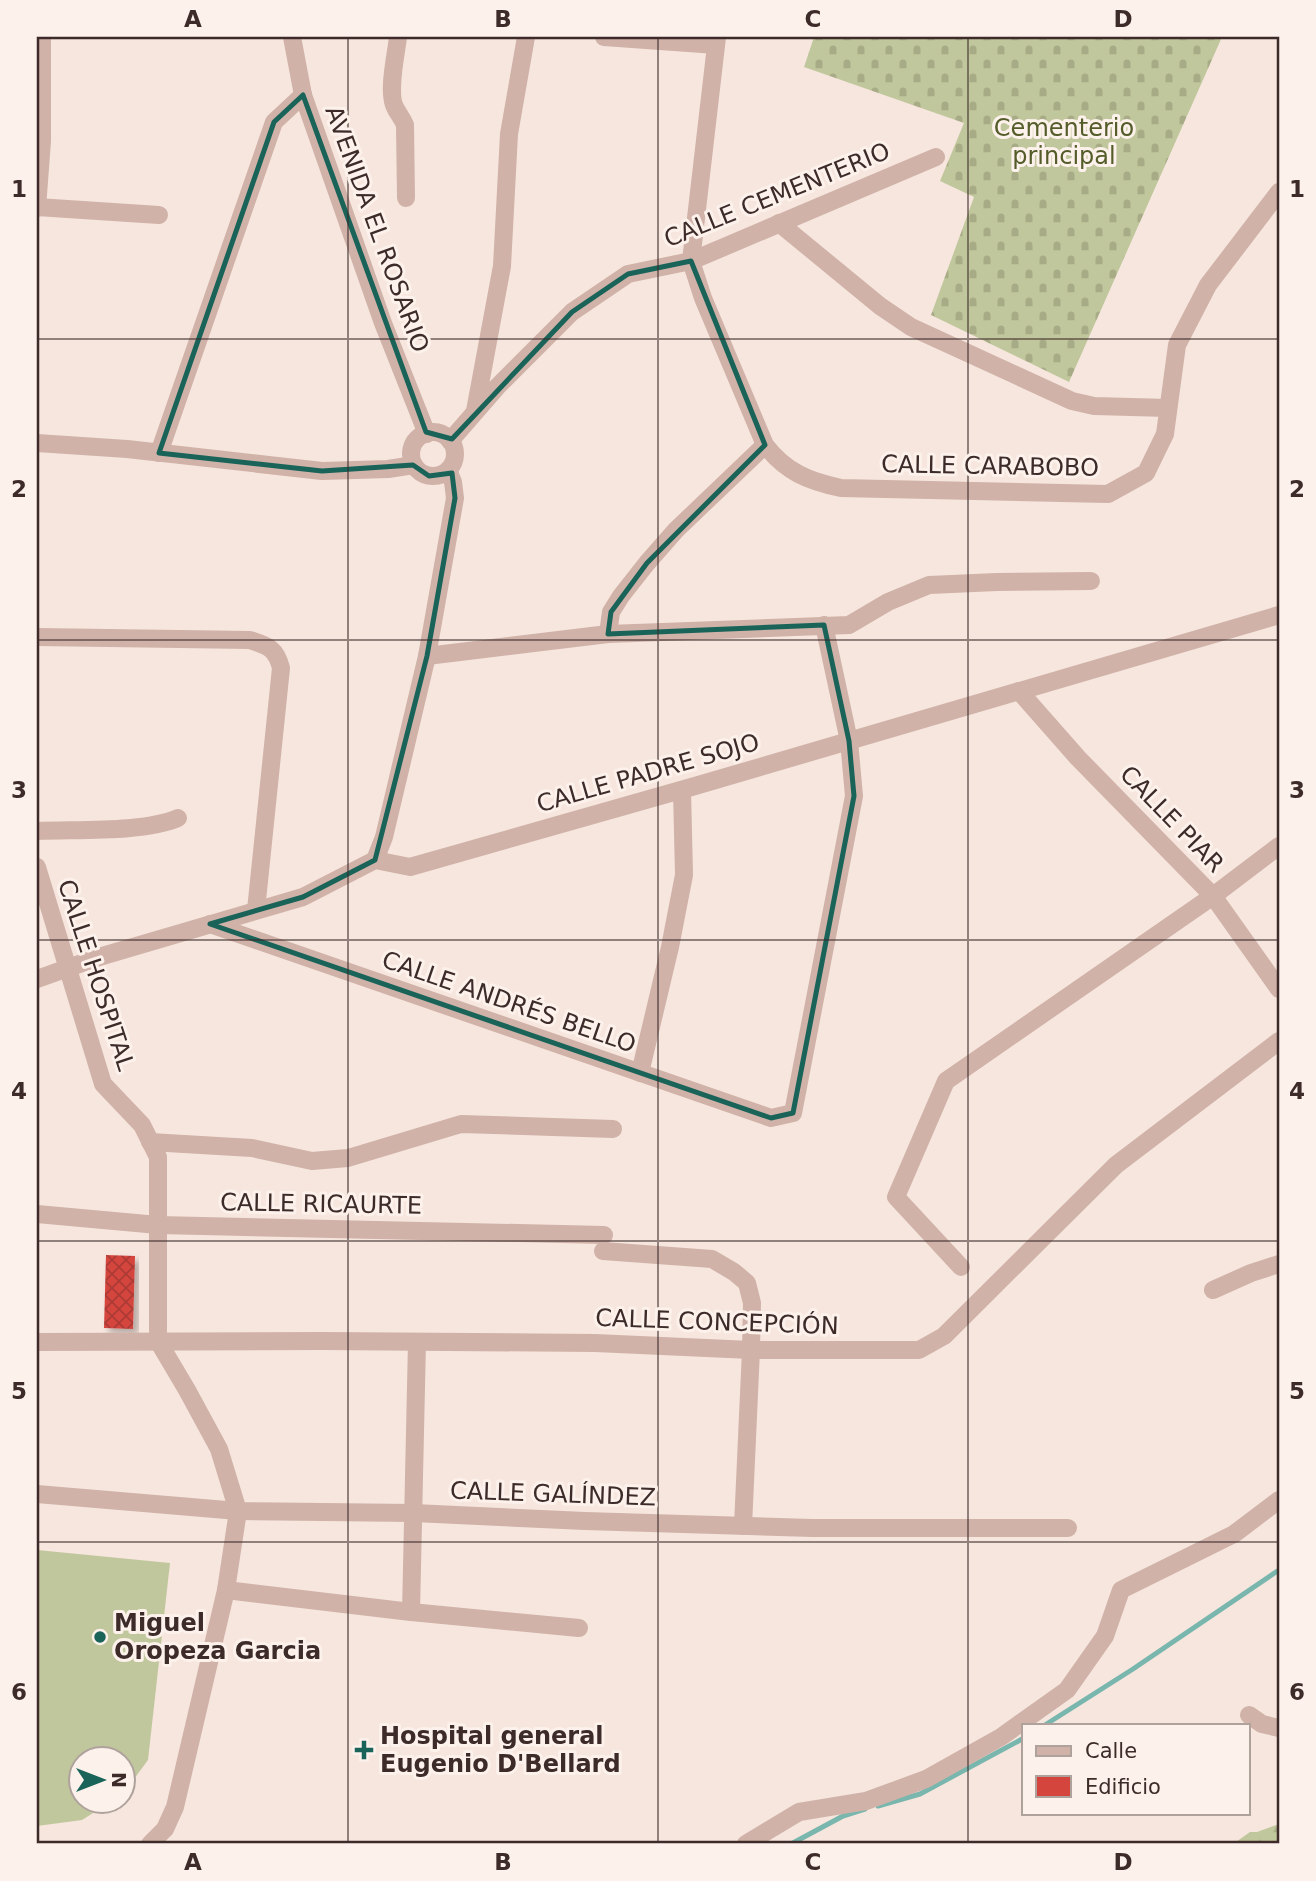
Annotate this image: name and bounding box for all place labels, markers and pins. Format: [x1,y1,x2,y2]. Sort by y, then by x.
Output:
place label: Miguel Oropeza Garcia [114,1609,321,1665]
marker: Miguel Oropeza Garcia [92,1629,108,1645]
place label: Hospital general Eugenio D'Bellard [380,1722,621,1778]
marker: Hospital general Eugenio D'Bellard [354,1740,374,1760]

